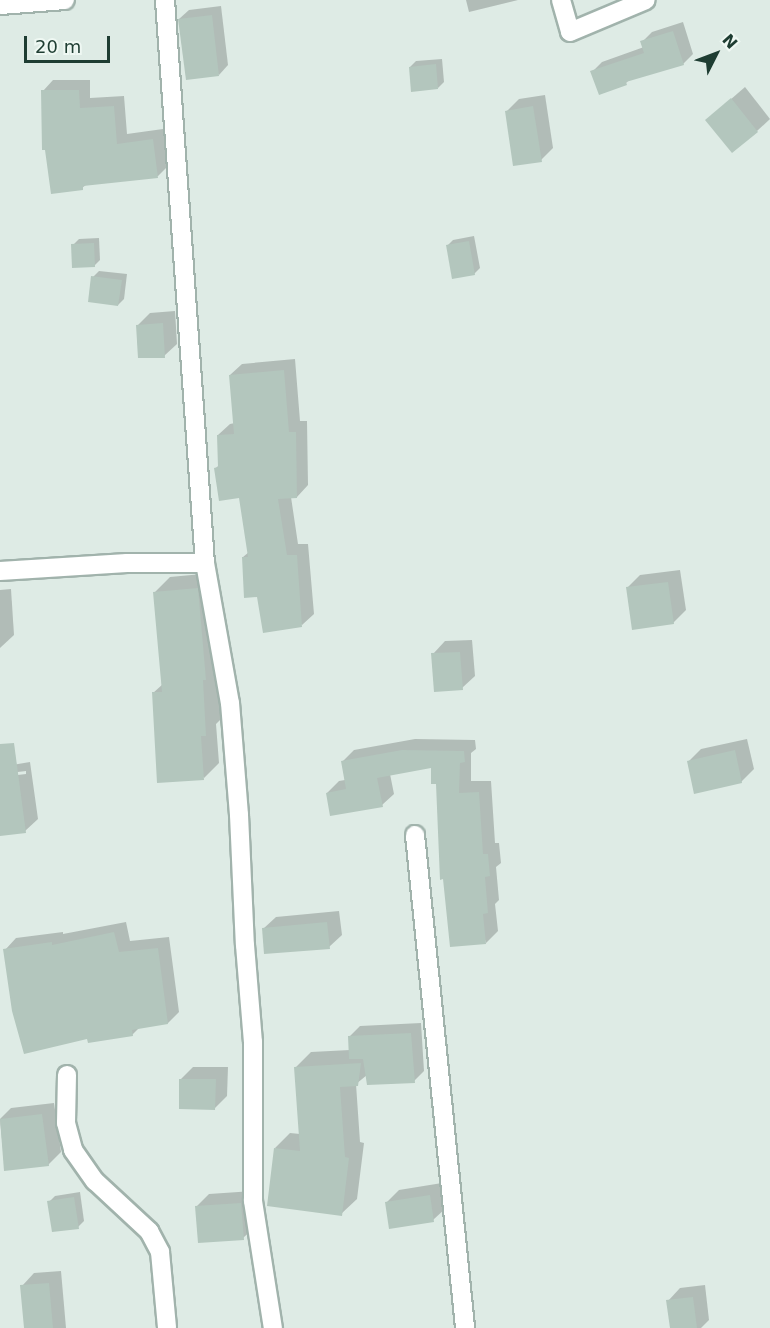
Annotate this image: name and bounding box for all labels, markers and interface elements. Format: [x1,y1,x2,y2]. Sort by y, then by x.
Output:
scale bar [27,24,112,62]
north arrow [686,24,746,84]
text: N [718,30,741,53]
text: 20 m [35,36,81,57]

